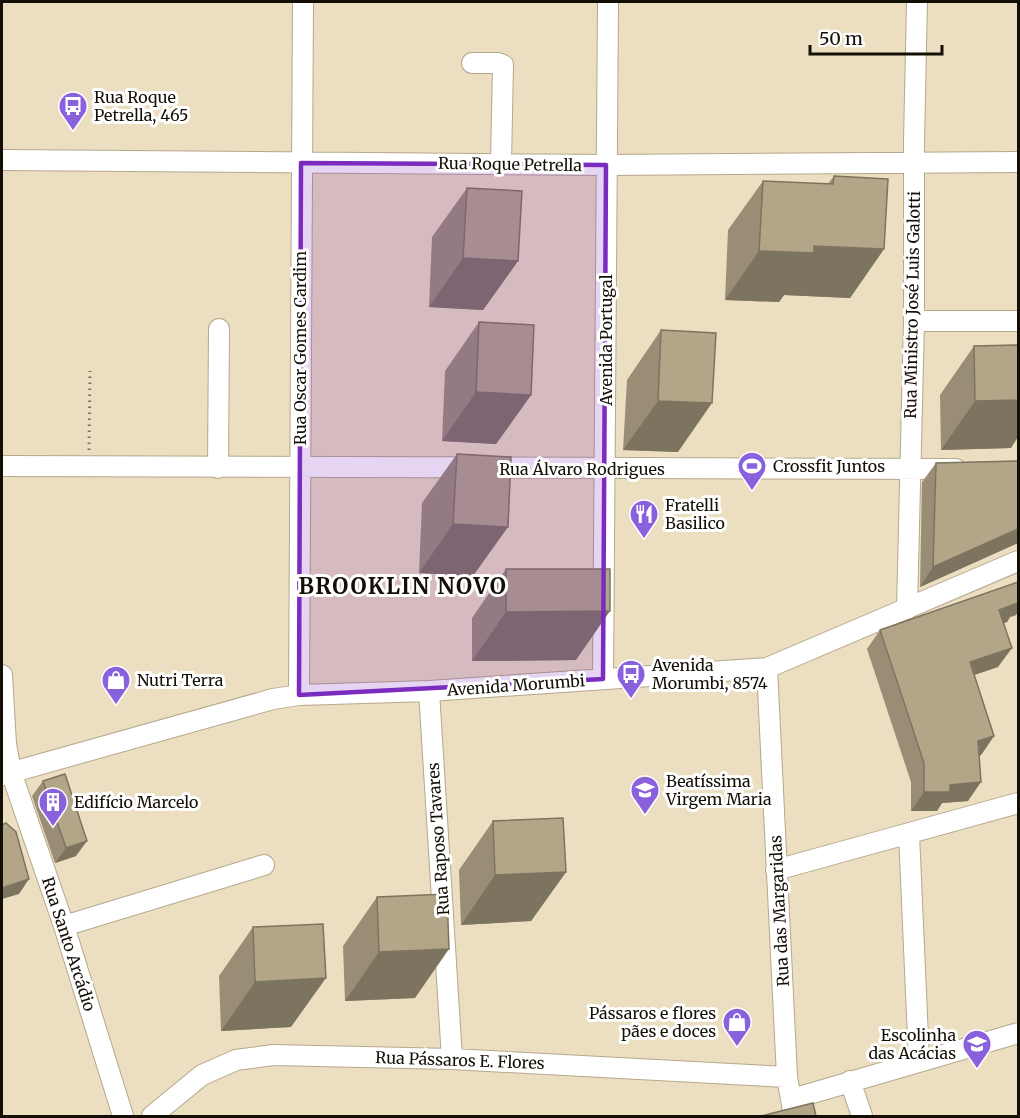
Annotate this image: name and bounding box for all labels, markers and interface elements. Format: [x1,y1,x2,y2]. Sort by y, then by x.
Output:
scale bar [810,18,942,56]
text: 50 m [819,27,863,50]
place label: Rua Roque Petrella, 465 [94,87,188,125]
bus stop icon: Rua Roque Petrella, 465 [57,90,89,132]
street label: Rua Roque Petrella [438,153,583,175]
street label: Rua Ministro José Luis Galotti [900,191,924,419]
street label: Rua Oscar Gomes Cardim [290,251,310,445]
street label: Avenida Portugal [596,274,616,407]
sports icon: Crossfit Juntos [736,450,768,492]
place label: Crossfit Juntos [773,456,885,476]
street label: Rua Álvaro Rodrigues [499,459,665,479]
place label: Fratelli Basilico [665,495,725,533]
restaurant icon: Fratelli Basilico [628,498,660,540]
district label: BROOKLIN NOVO [299,572,507,600]
place label: Avenida Morumbi, 8574 [651,655,768,693]
bus stop icon: Avenida Morumbi, 8574 [615,658,647,700]
shop icon: Nutri Terra [100,664,132,706]
place label: Nutri Terra [137,670,224,690]
street label: Avenida Morumbi [445,670,586,700]
street label: Rua Raposo Tavares [423,762,453,916]
place label: Beatíssima Virgem Maria [665,771,772,809]
school or university icon: Beatíssima Virgem Maria [629,774,661,816]
building icon: Edifício Marcelo [37,786,69,828]
place label: Edifício Marcelo [74,792,198,812]
street label: Rua das Margaridas [765,835,793,987]
street label: Rua Santo Arcádio [38,874,100,1014]
place label: Pássaros e flores pães e doces [589,1003,716,1041]
shop icon: Pássaros e flores pães e doces [721,1006,753,1048]
place label: Escolinha das Acácias [868,1025,956,1063]
school or university icon: Escolinha das Acácias [961,1028,993,1070]
street label: Rua Pássaros E. Flores [375,1047,545,1073]

